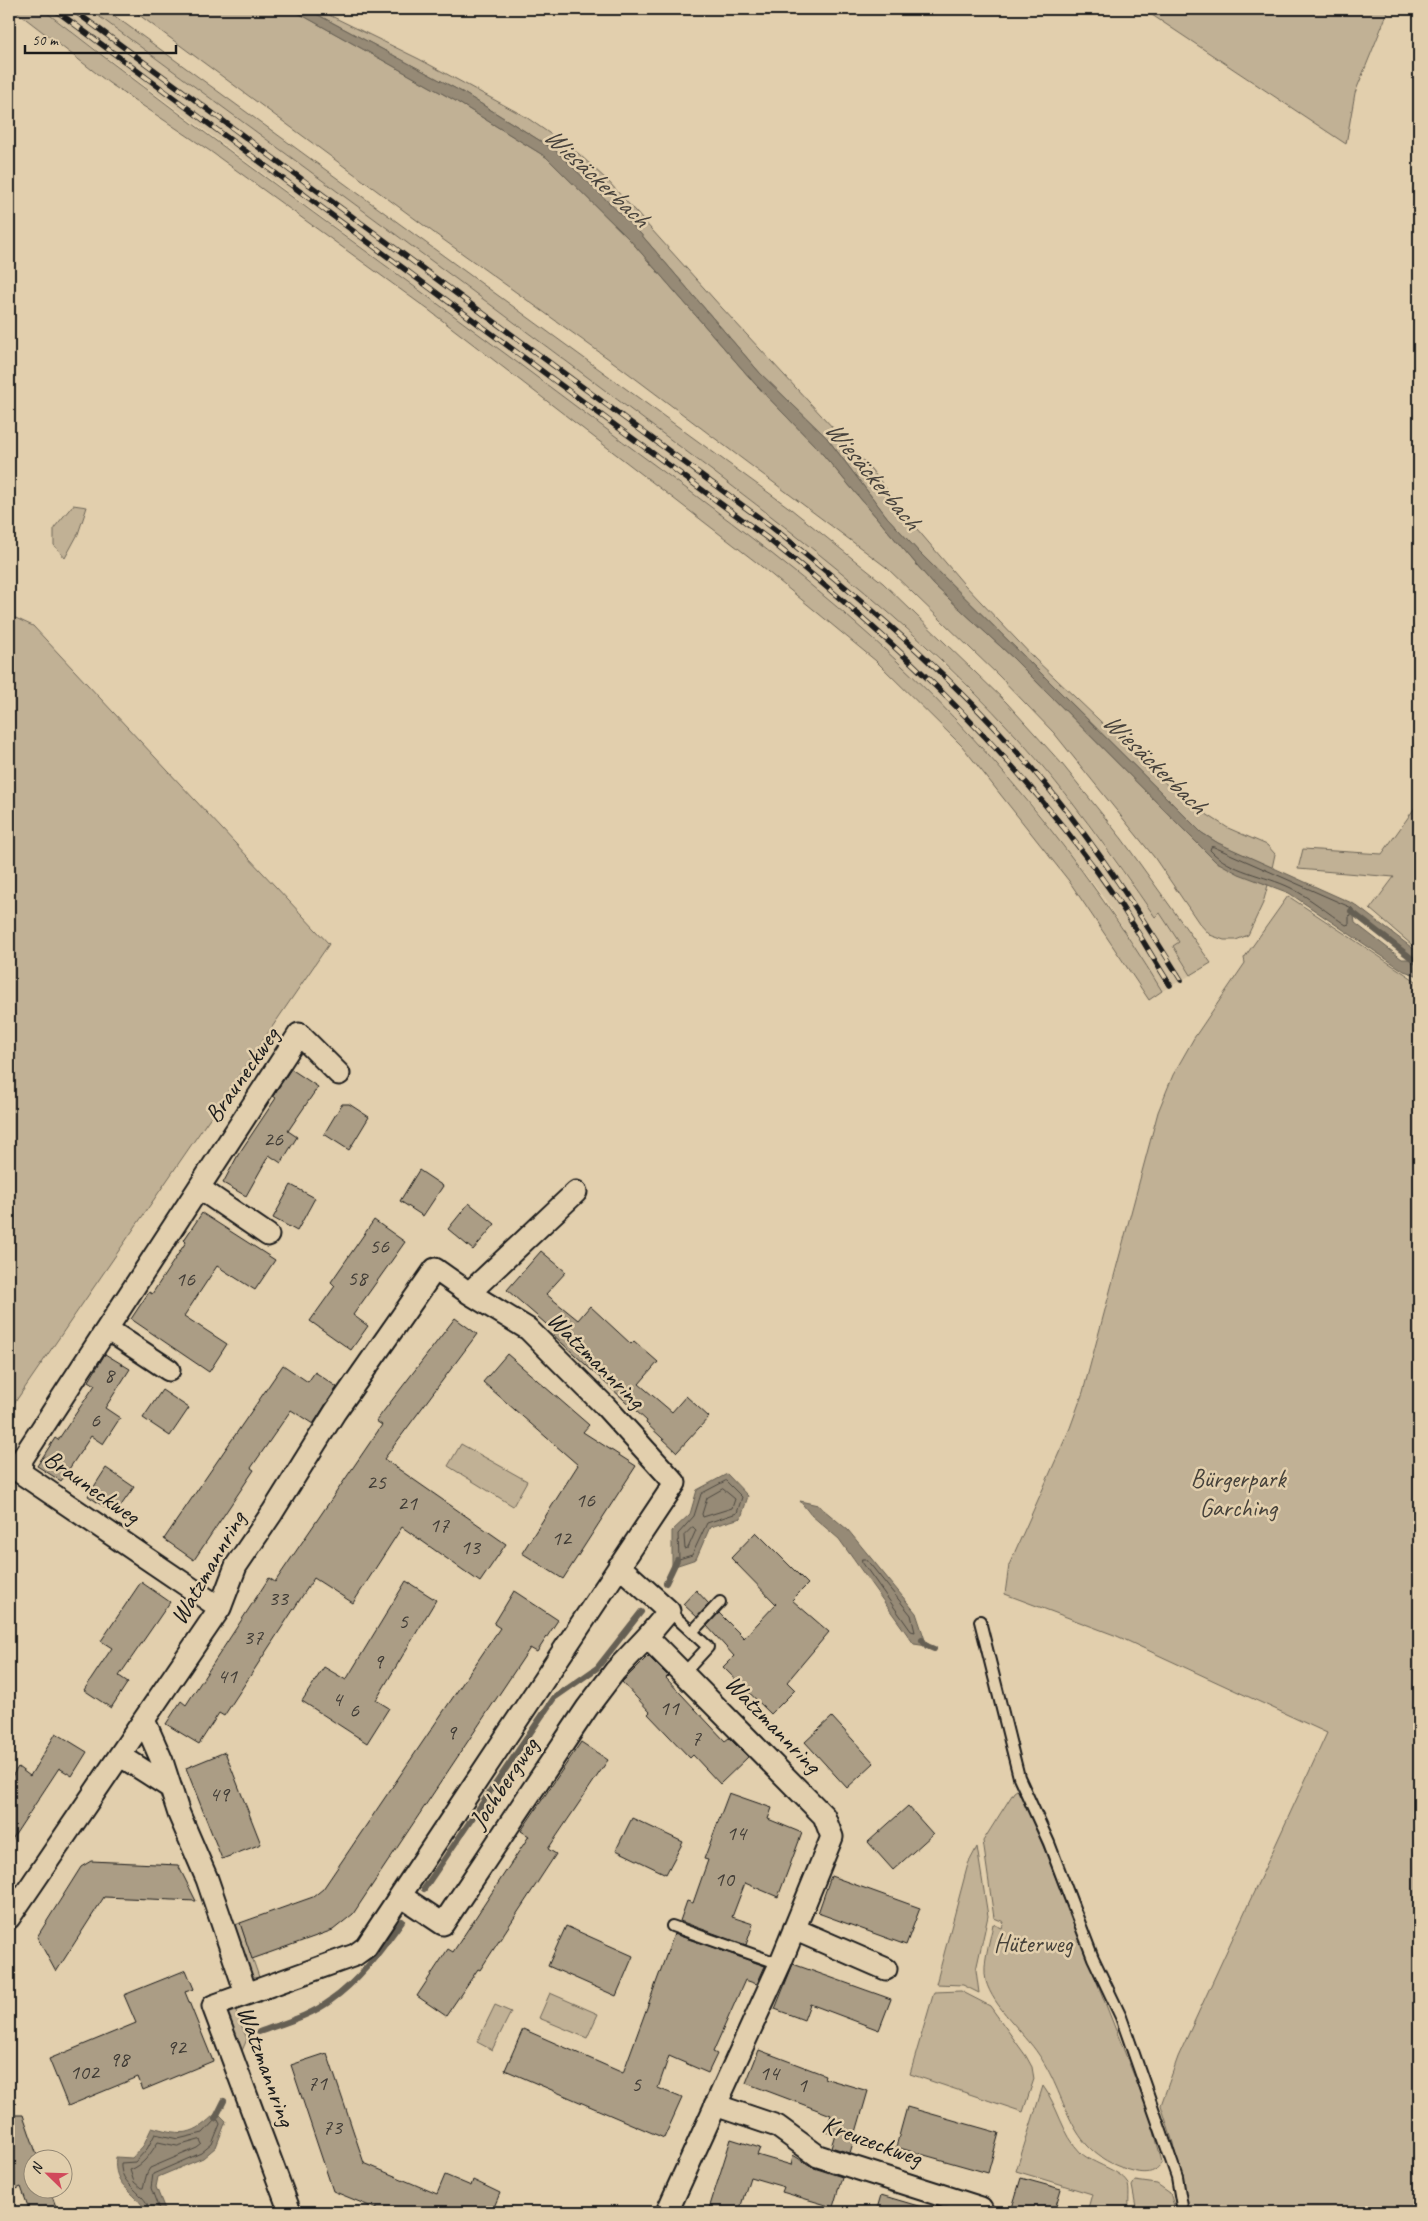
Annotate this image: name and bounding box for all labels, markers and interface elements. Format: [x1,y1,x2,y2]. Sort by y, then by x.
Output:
scale bar [25,22,176,54]
text: 50 m [32,31,59,50]
water label: Wiesäckerbach [537,120,658,236]
water label: Wiesäckerbach [818,414,930,538]
water label: Wiesäckerbach [1096,705,1216,822]
street label: Brauneckweg [197,1019,288,1129]
house number: 26 [263,1125,284,1153]
house number: 56 [369,1232,390,1260]
house number: 58 [347,1264,369,1292]
house number: 16 [175,1265,196,1293]
street label: Watzmannring [540,1304,653,1417]
house number: 8 [104,1361,116,1389]
house number: 6 [90,1406,101,1434]
street label: Brauneckweg [38,1442,148,1533]
park label: Bürgerpark Garching [1191,1463,1287,1524]
house number: 25 [366,1468,387,1496]
house number: 16 [575,1486,596,1514]
house number: 21 [397,1489,418,1517]
street label: Watzmannring [163,1504,254,1630]
house number: 17 [429,1511,450,1539]
house number: 12 [551,1524,573,1552]
house number: 13 [460,1533,482,1561]
house number: 33 [268,1584,290,1612]
house number: 5 [398,1607,409,1635]
house number: 37 [243,1623,264,1651]
house number: 9 [373,1647,385,1675]
house number: 41 [217,1662,238,1690]
street label: Watzmannring [718,1668,830,1782]
house number: 4 [332,1685,344,1713]
house number: 11 [659,1694,680,1722]
house number: 6 [349,1696,360,1724]
house number: 9 [446,1718,458,1746]
house number: 7 [691,1724,702,1752]
street label: Jochbergweg [461,1730,547,1836]
house number: 49 [209,1780,231,1808]
house number: 14 [726,1819,748,1847]
house number: 10 [714,1865,736,1893]
park label: Hüterweg [994,1928,1073,1960]
street label: Watzmannring [230,2002,303,2132]
house number: 92 [166,2033,188,2061]
house number: 98 [109,2045,131,2073]
house number: 102 [69,2058,101,2086]
house number: 14 [759,2059,781,2087]
house number: 71 [307,2069,328,2097]
house number: 5 [631,2070,642,2098]
house number: 1 [797,2071,808,2099]
street label: Kreuzeckweg [818,2108,928,2174]
house number: 73 [322,2113,344,2141]
north arrow [22,2148,72,2198]
text: N [27,2160,47,2176]

